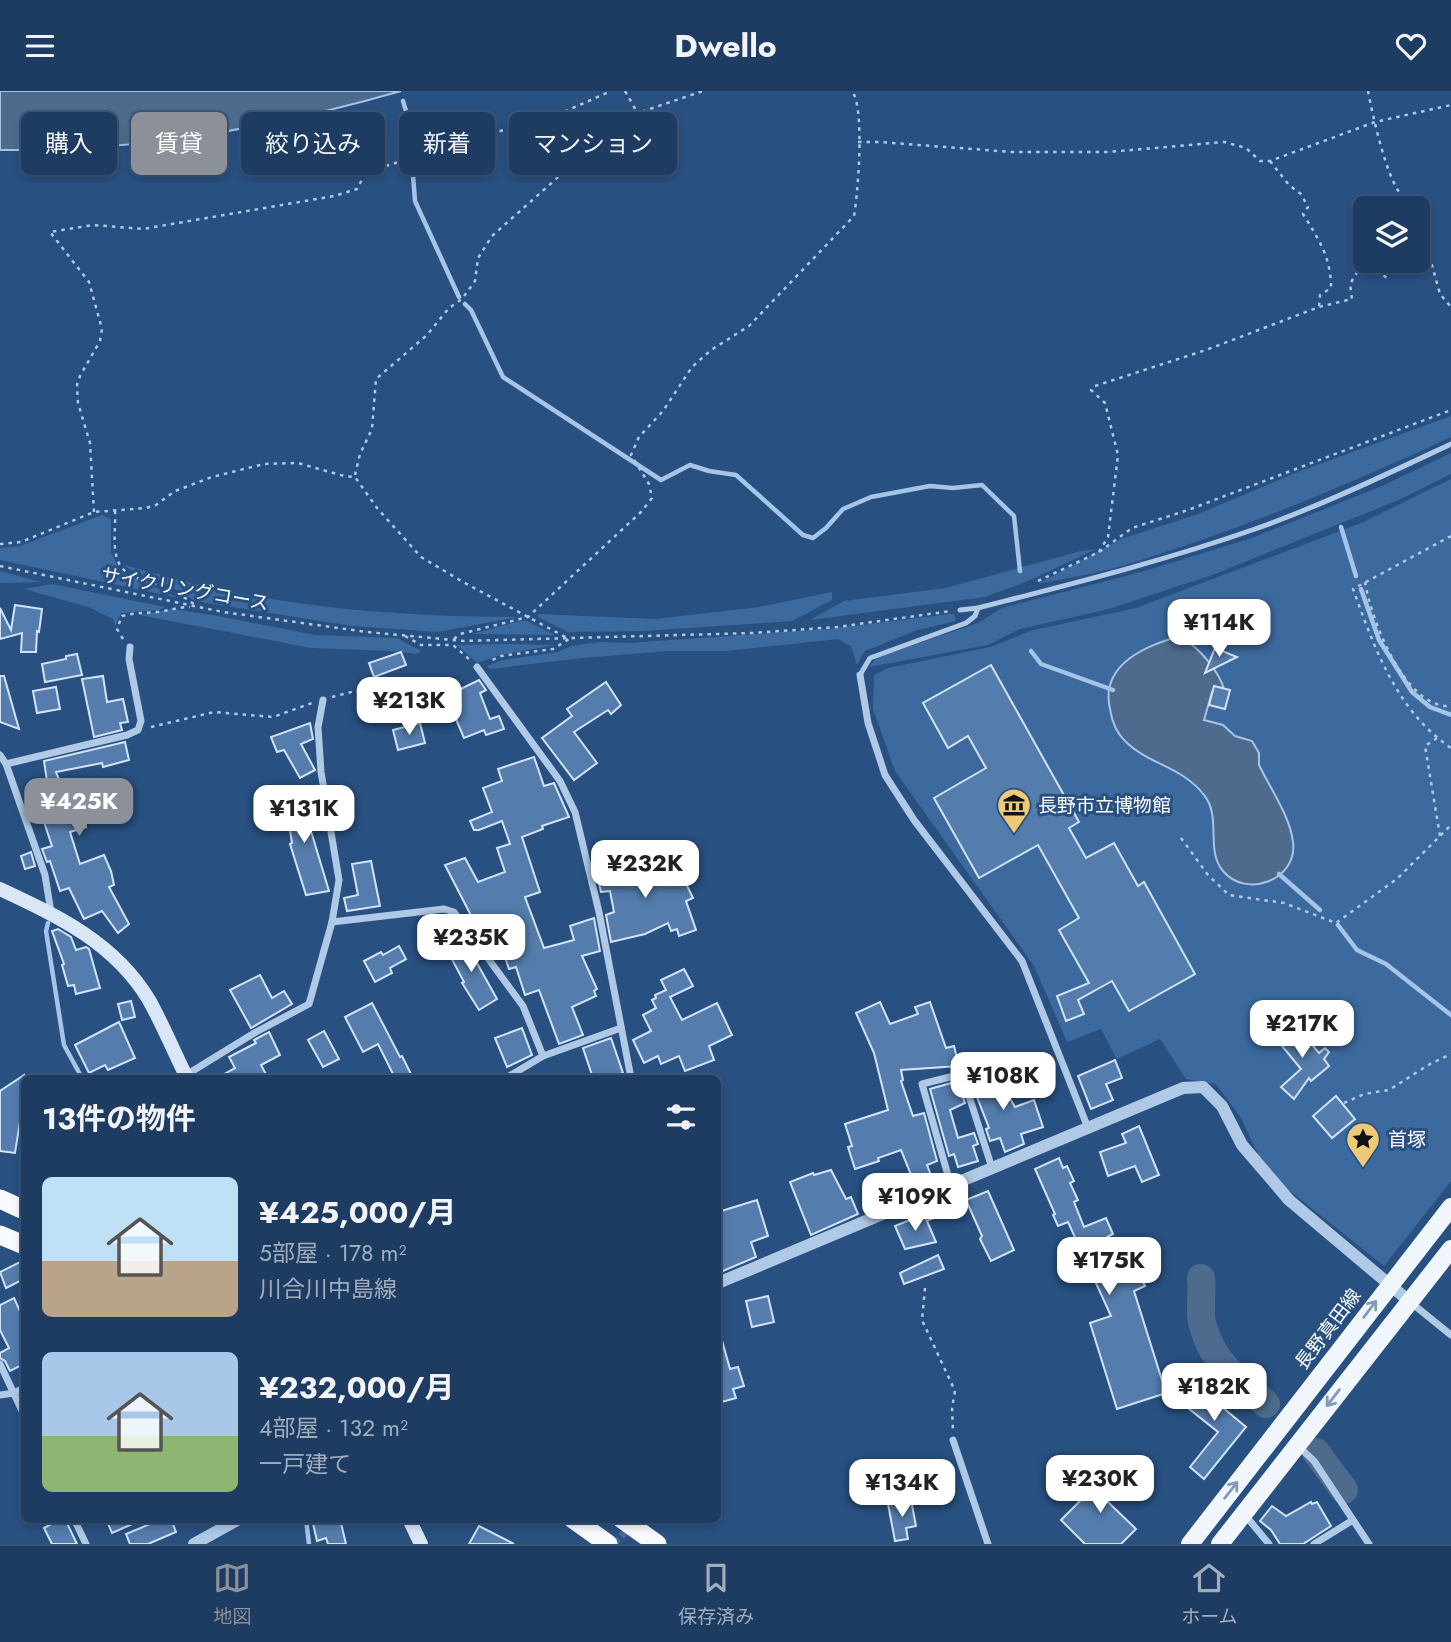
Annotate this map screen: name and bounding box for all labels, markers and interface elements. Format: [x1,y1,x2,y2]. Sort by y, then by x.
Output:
text: Dwello [674,23,777,69]
icon: menu [21,27,59,65]
icon: heart [1392,27,1430,65]
chip: 購入 [21,112,117,175]
chip: 賃貸 [131,112,227,175]
chip: 絞り込み [241,112,385,175]
chip: 新着 [399,112,495,175]
chip: マンション [509,112,677,175]
map controls [1353,196,1430,273]
button: layers [1353,196,1430,273]
street label: サイクリングコース [99,561,271,617]
pin: ¥114K [1170,599,1268,659]
text: ¥114K [1184,605,1254,639]
pin: ¥213K [360,677,458,737]
text: ¥213K [373,683,445,717]
pin: ¥425K [30,779,128,838]
text: ¥425K [40,784,118,818]
pin: ¥131K [255,785,353,845]
museum icon: 長野市立博物館 [995,786,1033,835]
text: ¥131K [269,791,339,825]
place label: 長野市立博物館 [1038,792,1171,819]
pin: ¥232K [596,841,694,900]
text: ¥232K [607,846,683,880]
pin: ¥235K [422,915,520,974]
text: ¥235K [433,920,509,954]
pin: ¥217K [1253,1000,1351,1060]
text: ¥217K [1266,1006,1338,1040]
pin: ¥108K [954,1053,1052,1112]
text: ¥108K [967,1058,1039,1092]
text: 13件の物件 [42,1097,196,1140]
icon: filters [662,1098,700,1136]
place icon: 首塚 [1344,1120,1382,1169]
place label: 首塚 [1388,1126,1426,1153]
pin: ¥109K [866,1173,964,1233]
text: ¥109K [878,1179,952,1213]
text: ¥425,000/月 [259,1191,457,1234]
icon: home [98,1205,182,1289]
text: 5部屋 · 178 m² [259,1236,406,1270]
pin: ¥175K [1060,1237,1158,1297]
text: ¥175K [1073,1243,1145,1277]
text: 川合川中島線 [259,1272,397,1306]
street label: 長野真田線 [1289,1283,1367,1375]
one-way arrow [1362,1301,1377,1319]
pin: ¥182K [1165,1363,1263,1423]
text: ¥232,000/月 [259,1366,455,1409]
text: ¥182K [1178,1369,1250,1403]
icon: home [98,1380,182,1464]
one-way arrow [1325,1389,1340,1407]
text: 4部屋 · 132 m² [259,1411,408,1445]
text: 一戸建て [259,1447,351,1481]
pin: ¥230K [1051,1455,1149,1515]
pin: ¥134K [853,1459,951,1519]
text: ¥230K [1062,1461,1138,1495]
text: ¥134K [865,1465,939,1499]
one-way arrow [1224,1481,1239,1500]
tab: 地図 [213,1559,251,1630]
tab: 保存済み [678,1559,754,1630]
tab: ホーム [1181,1559,1238,1630]

